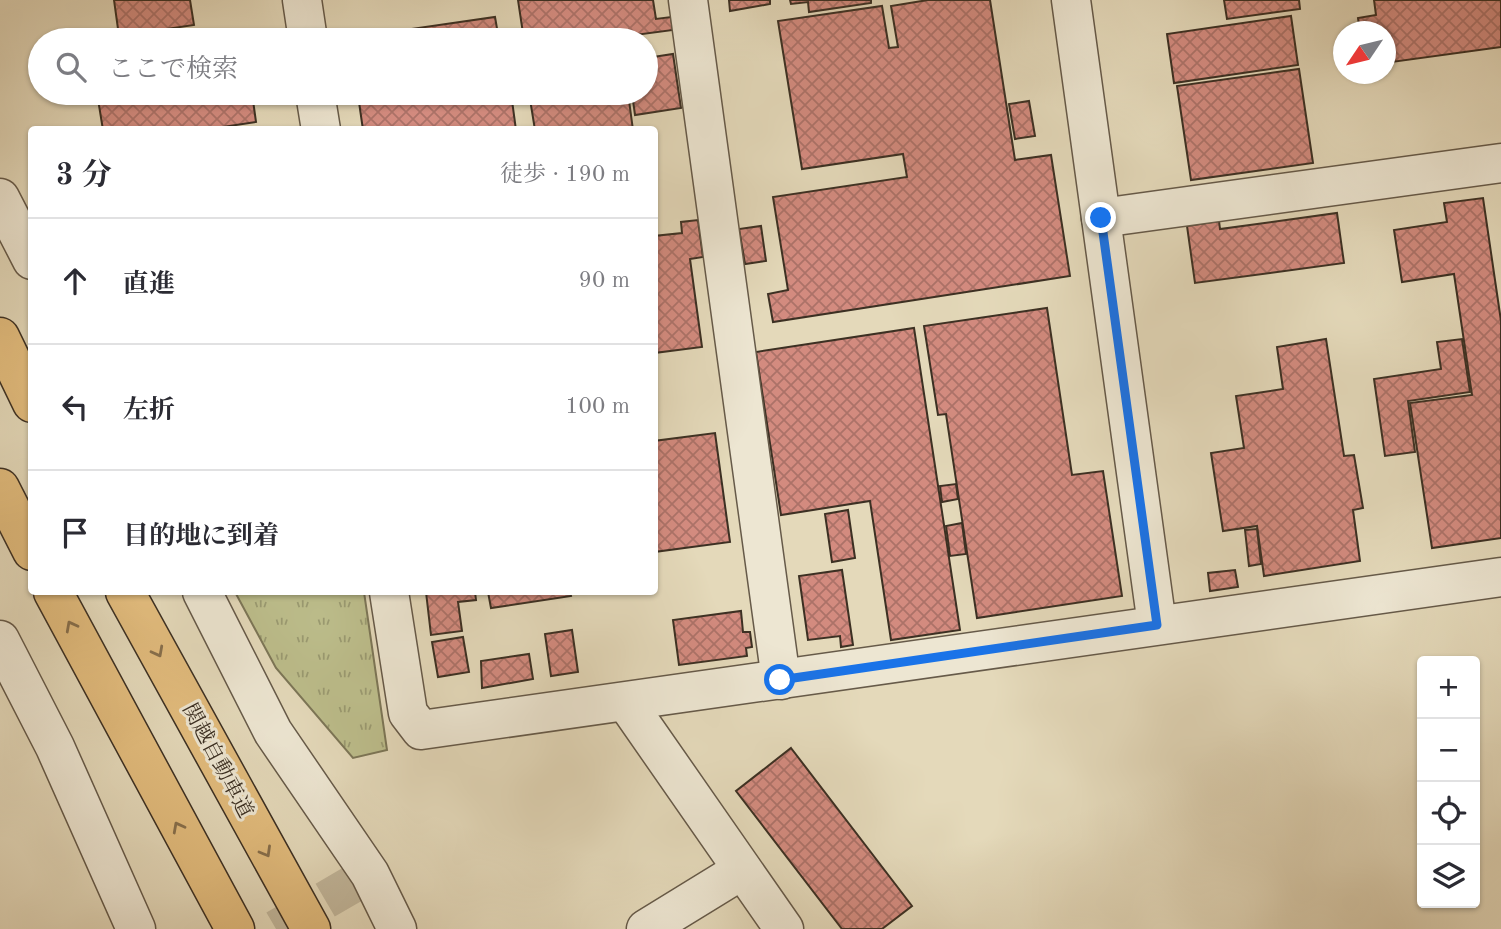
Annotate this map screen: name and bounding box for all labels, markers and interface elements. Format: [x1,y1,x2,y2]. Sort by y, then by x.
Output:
north arrow [1333,21,1396,84]
search box [28,28,658,105]
icon: search [52,48,90,86]
text: ここで検索 [108,57,238,83]
text: 3 分 [56,161,112,191]
text: 徒歩 · 190 m [500,163,630,186]
route end [1085,202,1116,233]
icon: ahead [56,262,94,300]
text: 90 m [579,269,630,292]
text: 直進 [123,272,175,298]
icon: left [56,388,94,426]
text: 100 m [565,395,630,418]
text: 左折 [123,398,175,424]
icon: arrive [56,514,94,552]
text: 目的地に到着 [123,524,279,550]
one-way arrow [66,621,79,633]
one-way arrow [150,644,163,657]
map controls [1417,656,1480,908]
button: + [1417,656,1480,719]
route start [764,664,795,695]
street label: 関越自動車道 [178,700,258,822]
button: − [1417,719,1480,782]
button: locate [1417,782,1480,845]
one-way arrow [173,821,186,834]
one-way arrow [258,844,271,857]
button: layers [1417,845,1480,908]

